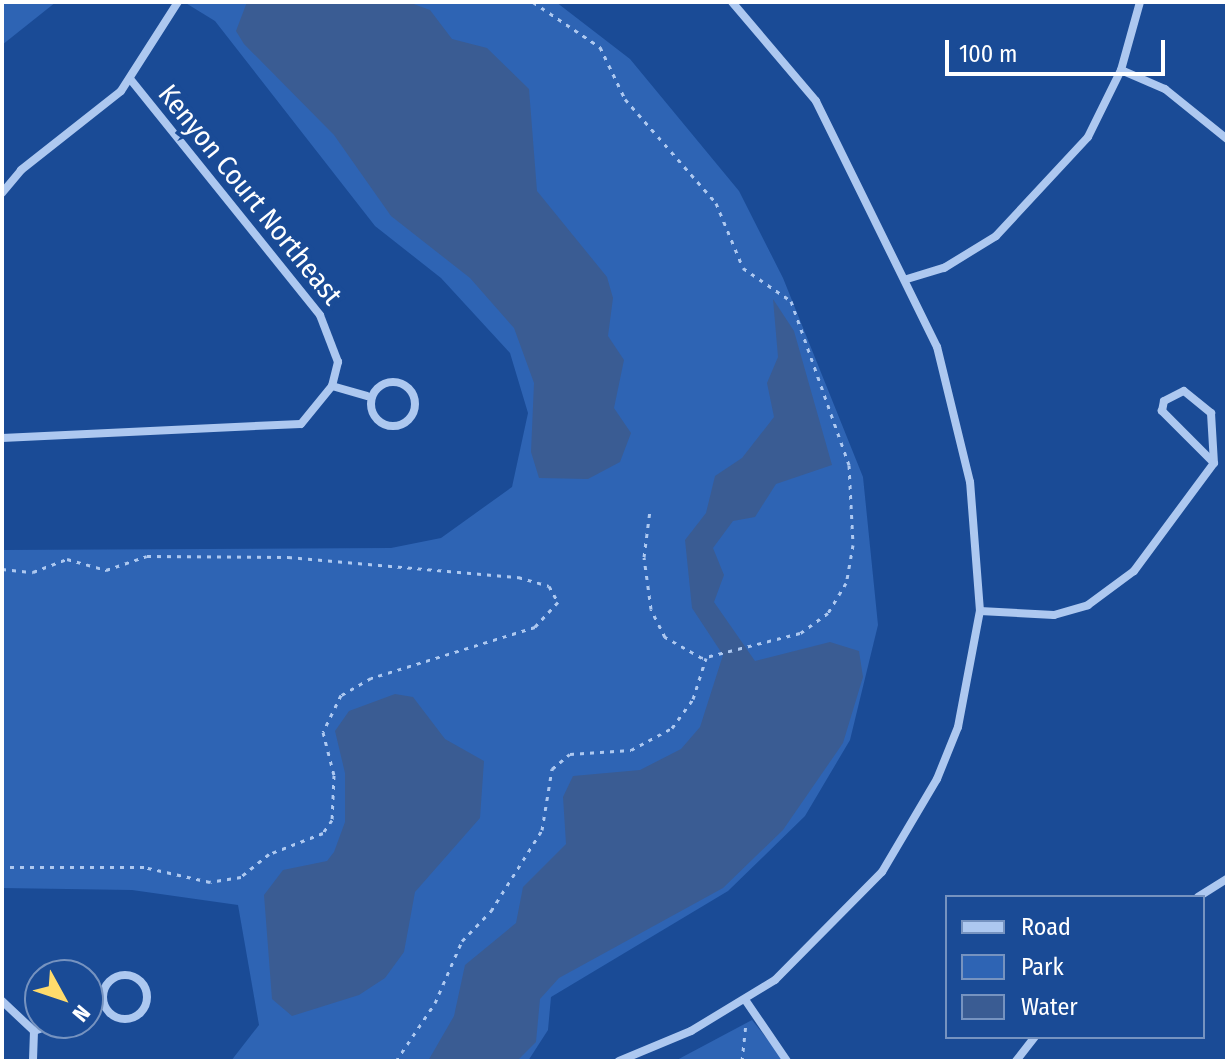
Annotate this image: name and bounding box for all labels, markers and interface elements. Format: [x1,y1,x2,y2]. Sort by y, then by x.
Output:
scale bar [949,24,1169,74]
text: 100 m [959,40,1017,68]
street label: Kenyon Court Northeast [151,78,349,312]
legend [945,895,1205,1039]
text: Road [1021,913,1071,941]
text: Park [1021,953,1064,981]
north arrow [24,959,104,1039]
text: Water [1021,993,1078,1021]
text: N [67,1000,96,1027]

